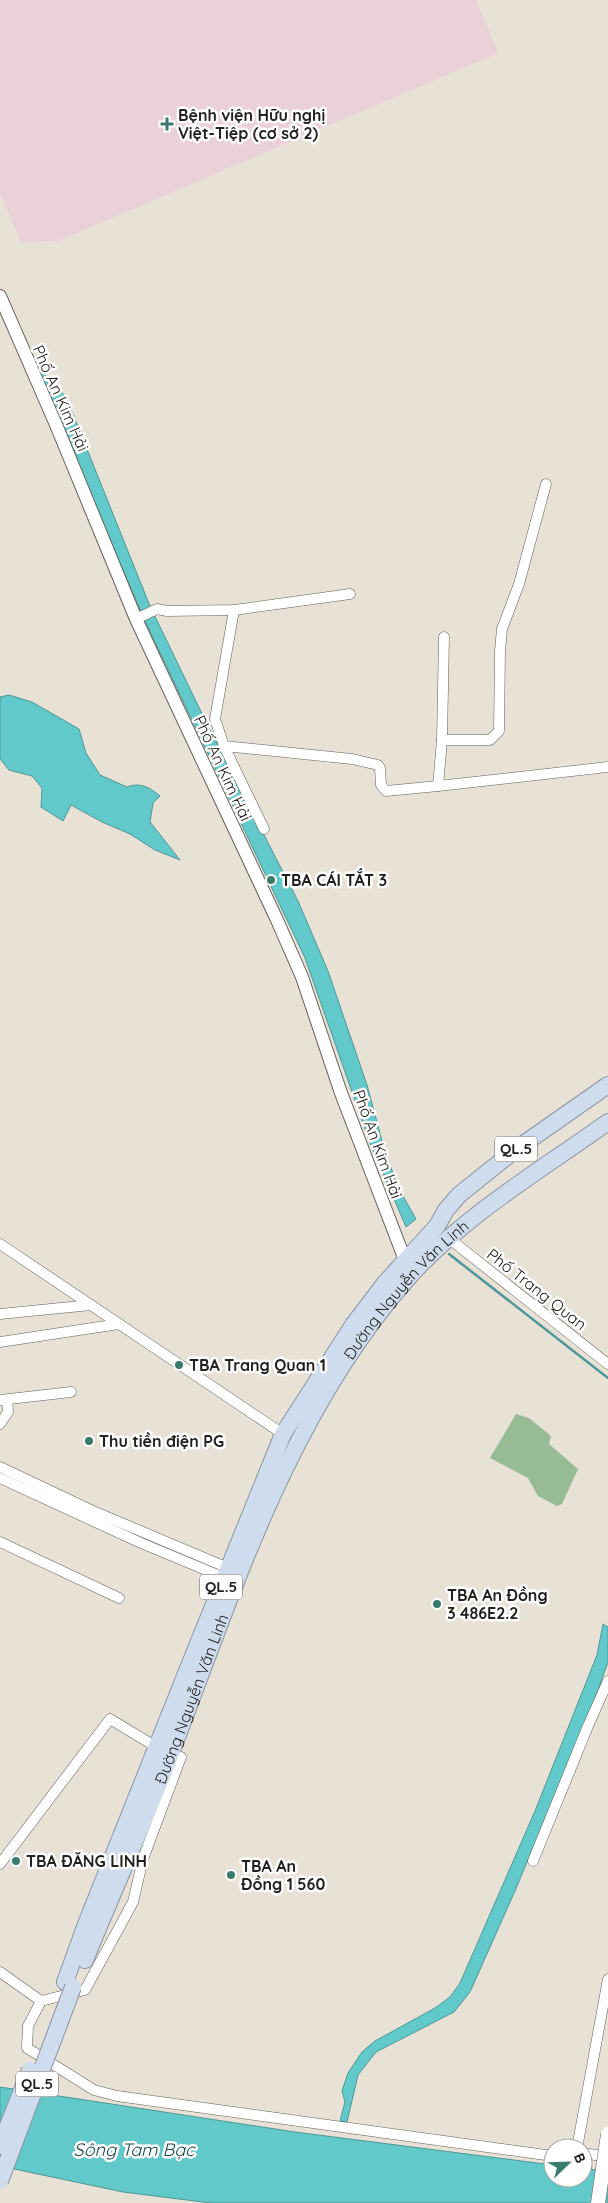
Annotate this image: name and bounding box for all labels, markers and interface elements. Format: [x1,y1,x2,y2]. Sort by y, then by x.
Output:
place label: Bệnh viện Hữu nghị Việt-Tiệp (cơ sở 2) [178,105,325,143]
marker: Bệnh viện Hữu nghị Việt-Tiệp (cơ sở 2) [160,117,174,131]
street label: Phố An Kim Hải [29,342,93,454]
street label: Phố An Kim Hải [190,712,256,824]
place label: TBA CÁI TẮT 3 [281,868,387,890]
marker: TBA CÁI TẮT 3 [265,874,277,886]
street label: Phố An Kim Hải [349,1087,407,1201]
road number: QL.5 [495,1136,537,1162]
street label: Đường Nguyễn Văn Linh [339,1216,472,1363]
street label: Phố Trang Quan [483,1244,591,1334]
place label: TBA Trang Quan 1 [189,1355,326,1375]
marker: TBA Trang Quan 1 [173,1359,185,1371]
place label: Thu tiền điện PG [99,1431,224,1451]
marker: Thu tiền điện PG [83,1435,95,1447]
road number: QL.5 [200,1574,242,1600]
place label: TBA An Đồng 3 486E2.2 [447,1585,548,1623]
marker: TBA An Đồng 3 486E2.2 [431,1598,443,1610]
street label: Đường Nguyễn Văn Linh [150,1611,233,1787]
place label: TBA ĐĂNG LINH [26,1851,147,1871]
marker: TBA ĐĂNG LINH [10,1855,22,1867]
place label: TBA An Đồng 1 560 [240,1856,325,1894]
marker: TBA An Đồng 1 560 [225,1869,237,1881]
road number: QL.5 [16,2072,58,2096]
water label: Sông Tam Bạc [74,2138,196,2161]
north arrow [543,2138,593,2188]
text: B [570,2150,590,2166]

